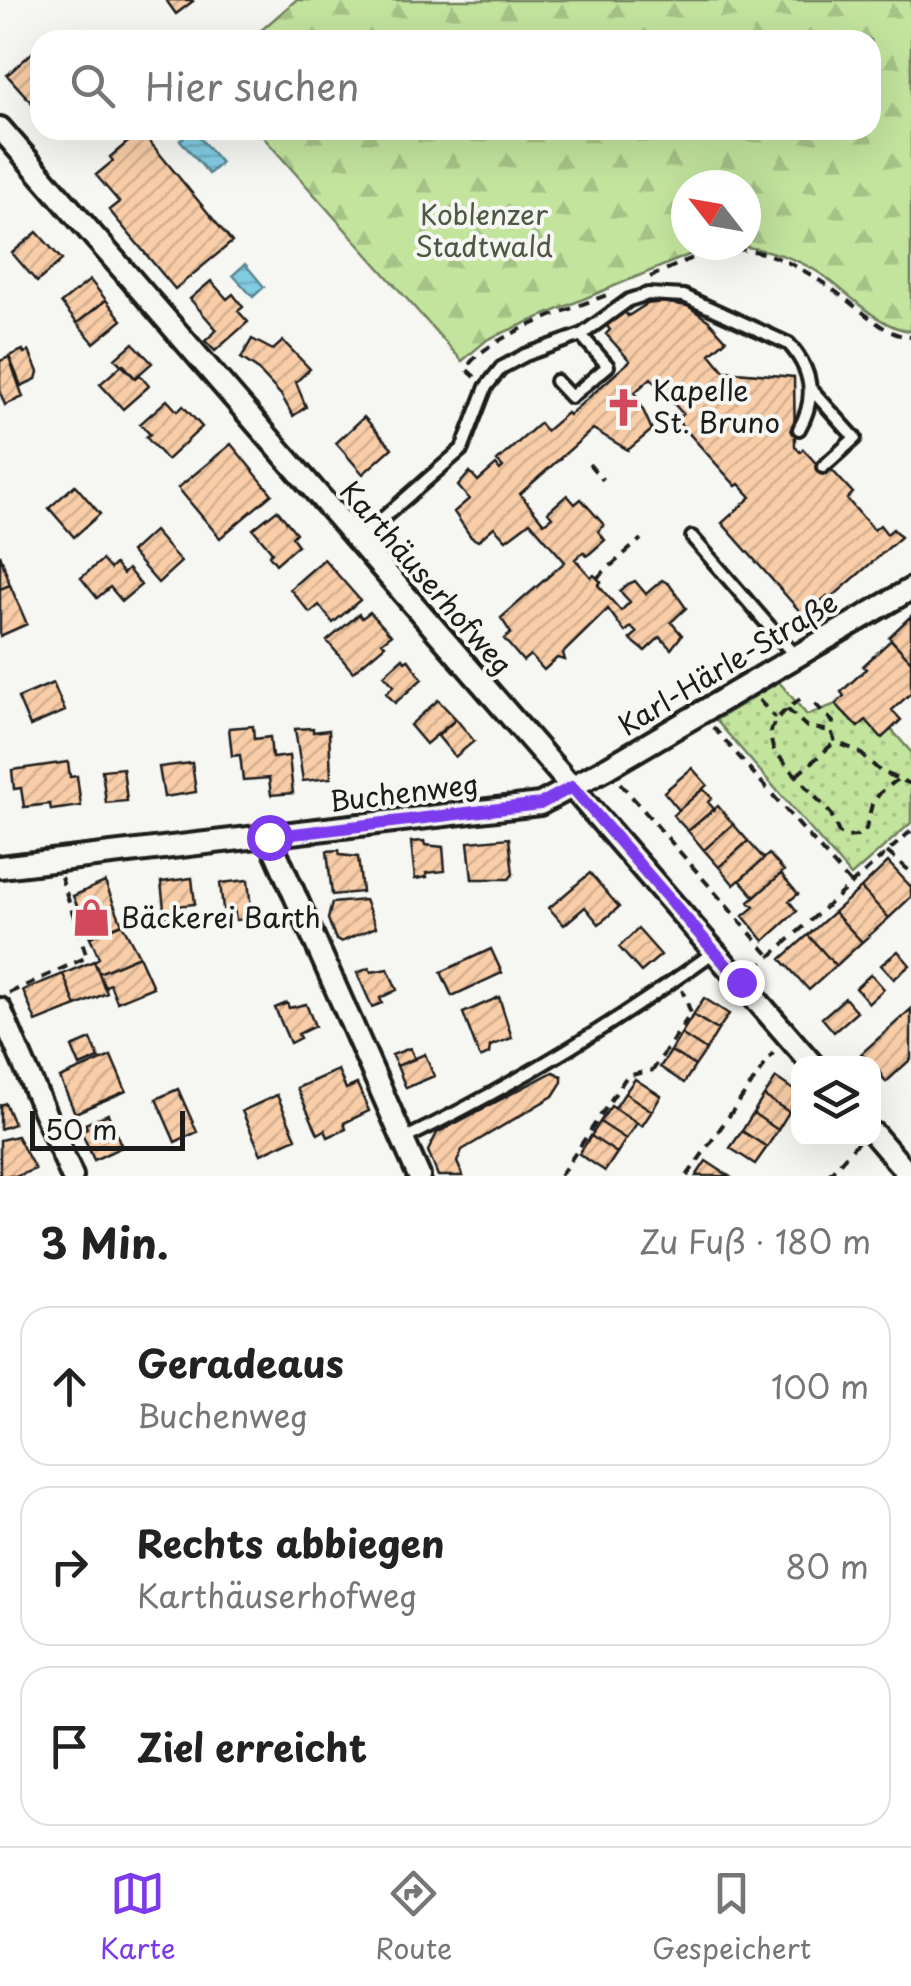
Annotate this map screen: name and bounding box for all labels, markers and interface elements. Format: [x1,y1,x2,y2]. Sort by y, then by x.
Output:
search box [30,30,881,140]
text: Hier suchen [145,57,359,114]
icon: search [65,58,120,113]
north arrow [671,170,761,260]
park label: Koblenzer Stadtwald [415,192,553,267]
place label: Kapelle St. Bruno [653,368,780,443]
church icon: Kapelle St. Bruno [602,386,644,428]
street label: Karthäuserhofweg [330,470,524,684]
street label: Karl-Härle-Straße [609,580,845,745]
street label: Buchenweg [327,761,481,822]
route start [247,815,293,861]
place label: Bäckerei Barth [121,895,321,938]
shop icon: Bäckerei Barth [70,897,112,939]
route end [719,960,765,1006]
map controls [791,1056,881,1146]
button: layers [791,1056,881,1146]
scale bar [30,1106,185,1150]
text: 50 m [45,1107,118,1150]
text: 3 Min. [40,1210,169,1273]
text: Zu Fuß · 180 m [639,1217,871,1265]
text: Geradeaus [137,1334,344,1391]
icon: ahead [42,1359,97,1414]
text: 100 m [771,1362,869,1410]
text: Buchenweg [137,1391,308,1439]
text: Rechts abbiegen [137,1514,445,1571]
icon: right [42,1539,97,1594]
text: 80 m [785,1542,869,1590]
text: Karthäuserhofweg [137,1571,417,1619]
text: Ziel erreicht [137,1718,367,1775]
icon: arrive [42,1719,97,1774]
tab: Karte [100,1866,176,1969]
tab: Route [375,1866,452,1969]
tab: Gespeichert [652,1866,811,1969]

